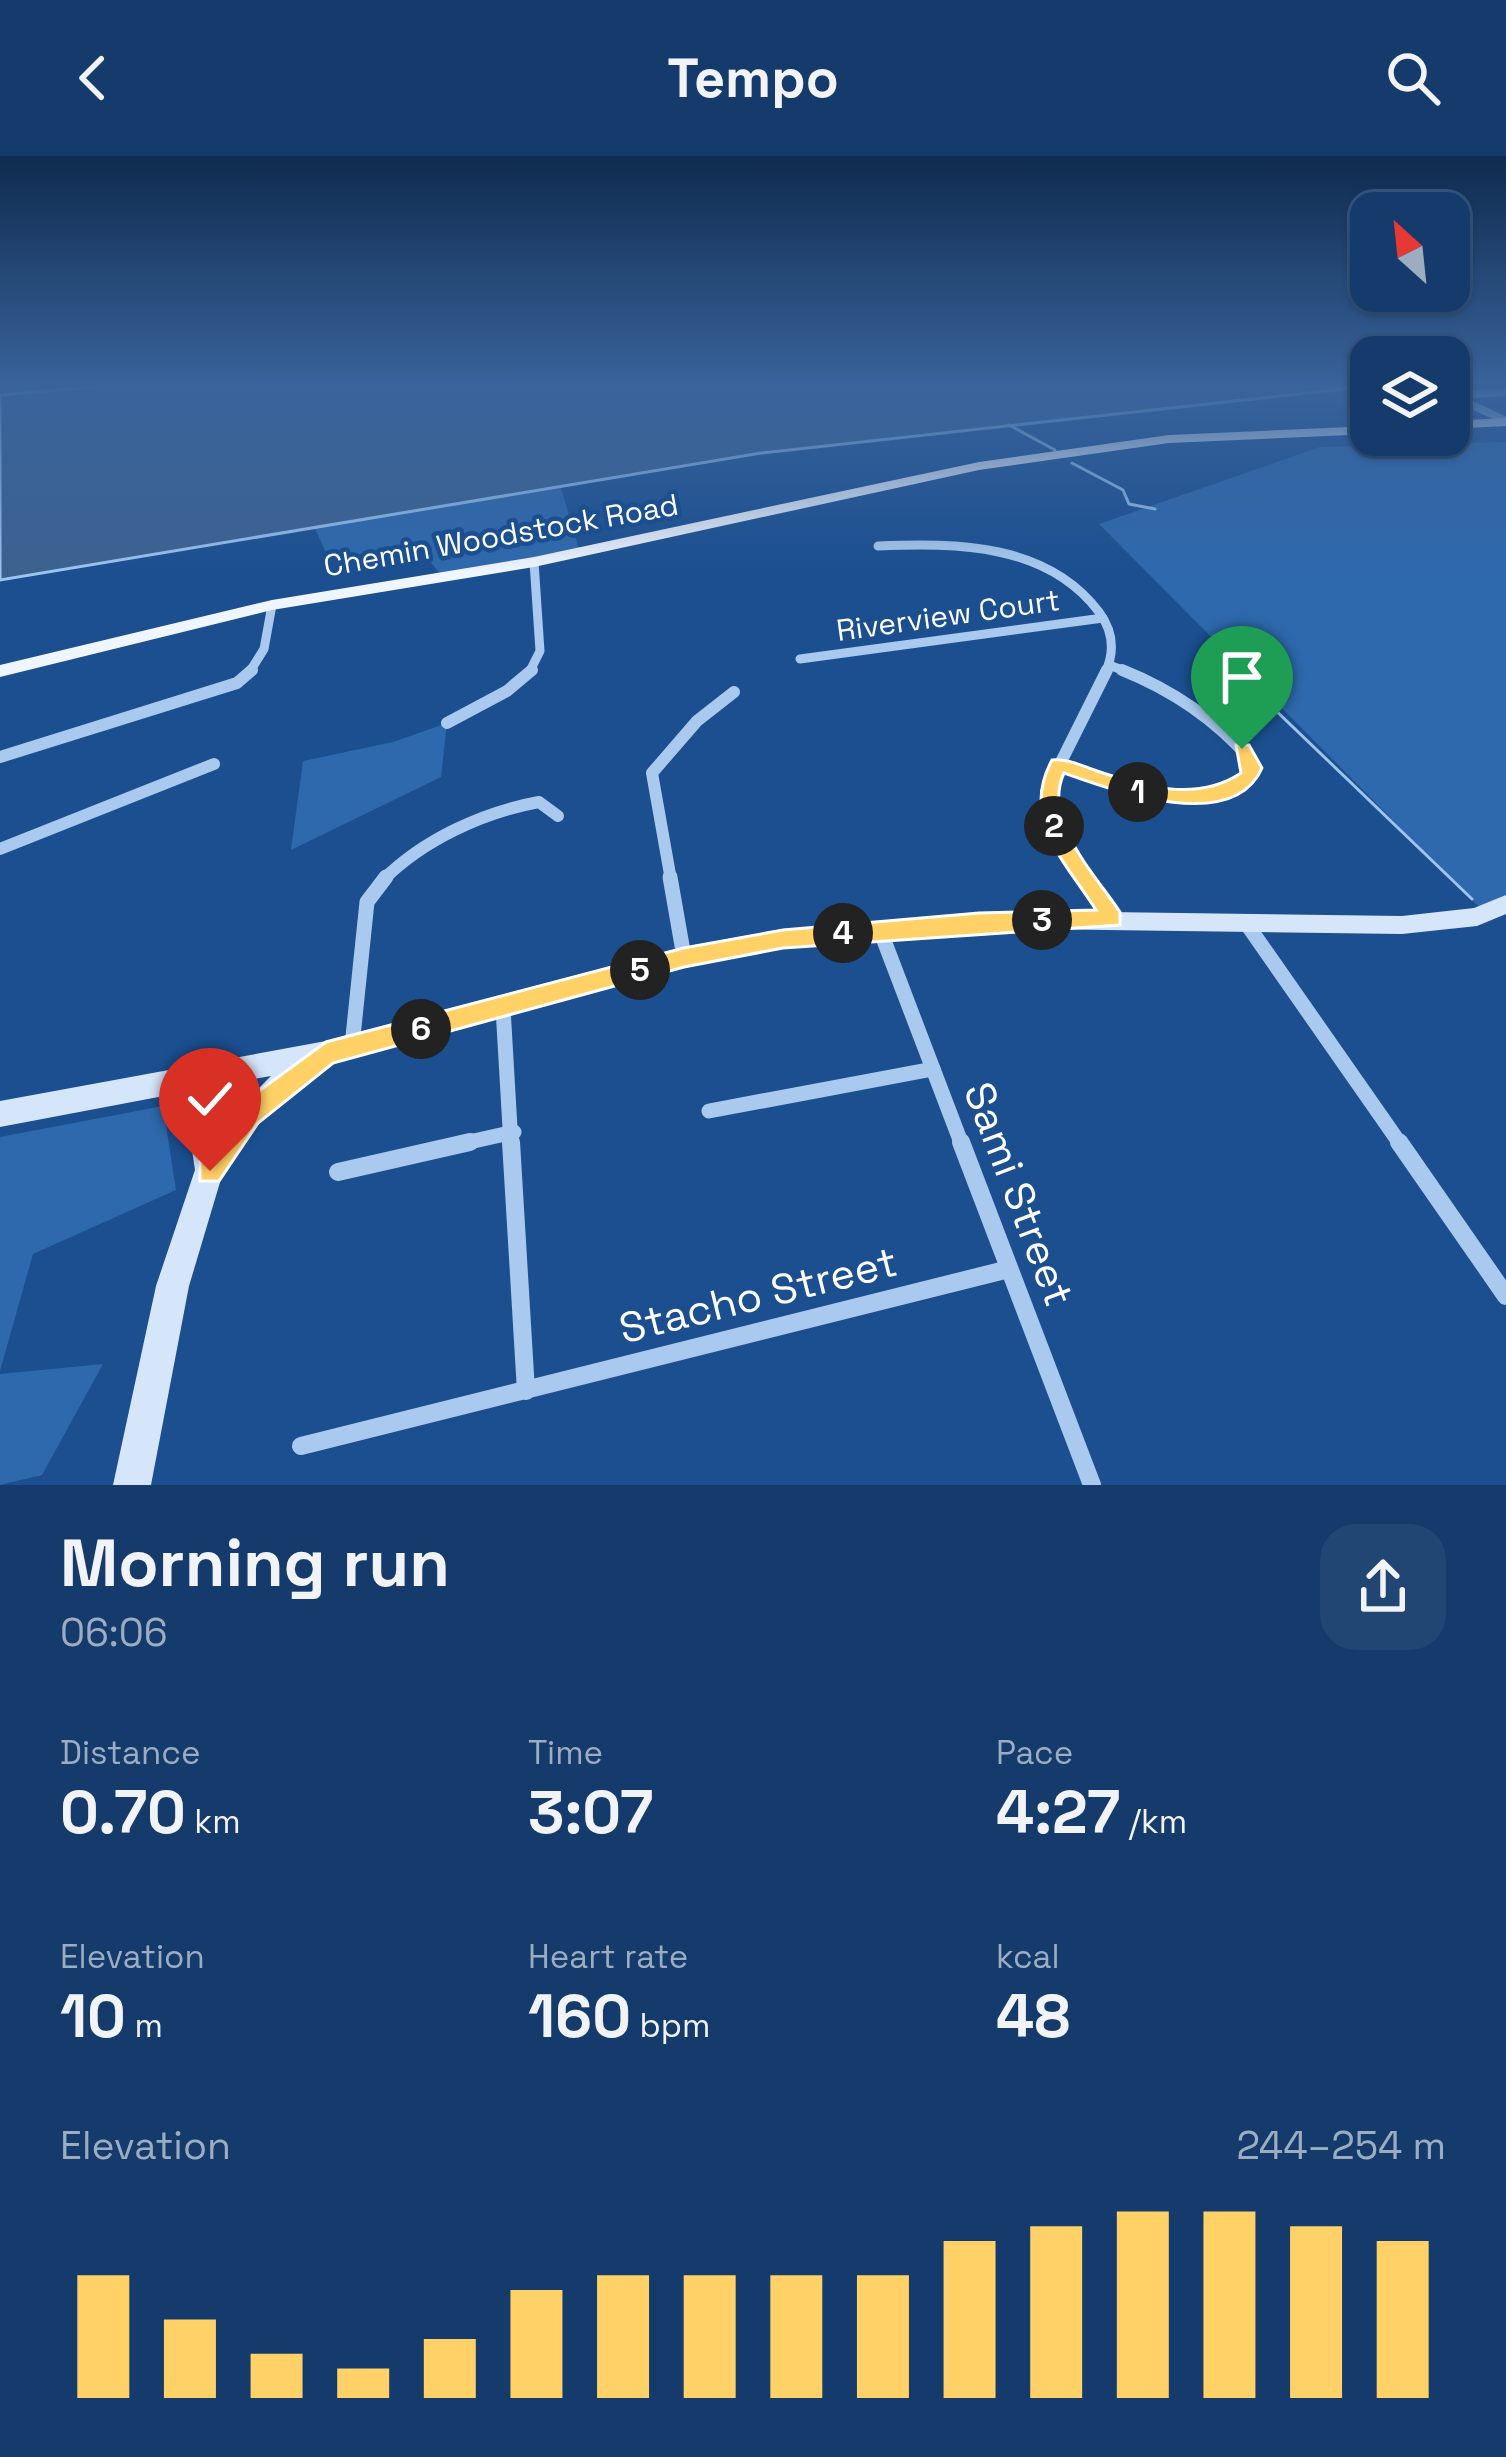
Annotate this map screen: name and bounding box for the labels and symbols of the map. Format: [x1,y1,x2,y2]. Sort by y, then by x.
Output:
north arrow [1350,192,1470,312]
street label: Chemin Woodstock Road [321,485,681,585]
street label: Riverview Court [834,580,1062,650]
pin [1191,626,1293,749]
pin: 1 [1108,762,1168,822]
pin: 2 [1024,796,1084,856]
pin: 3 [1012,890,1072,950]
pin: 4 [813,903,873,963]
pin: 5 [610,940,670,1000]
pin: 6 [391,999,451,1059]
pin [159,1048,261,1171]
street label: Sami Street [952,1075,1086,1313]
street label: Stacho Street [614,1235,902,1355]

